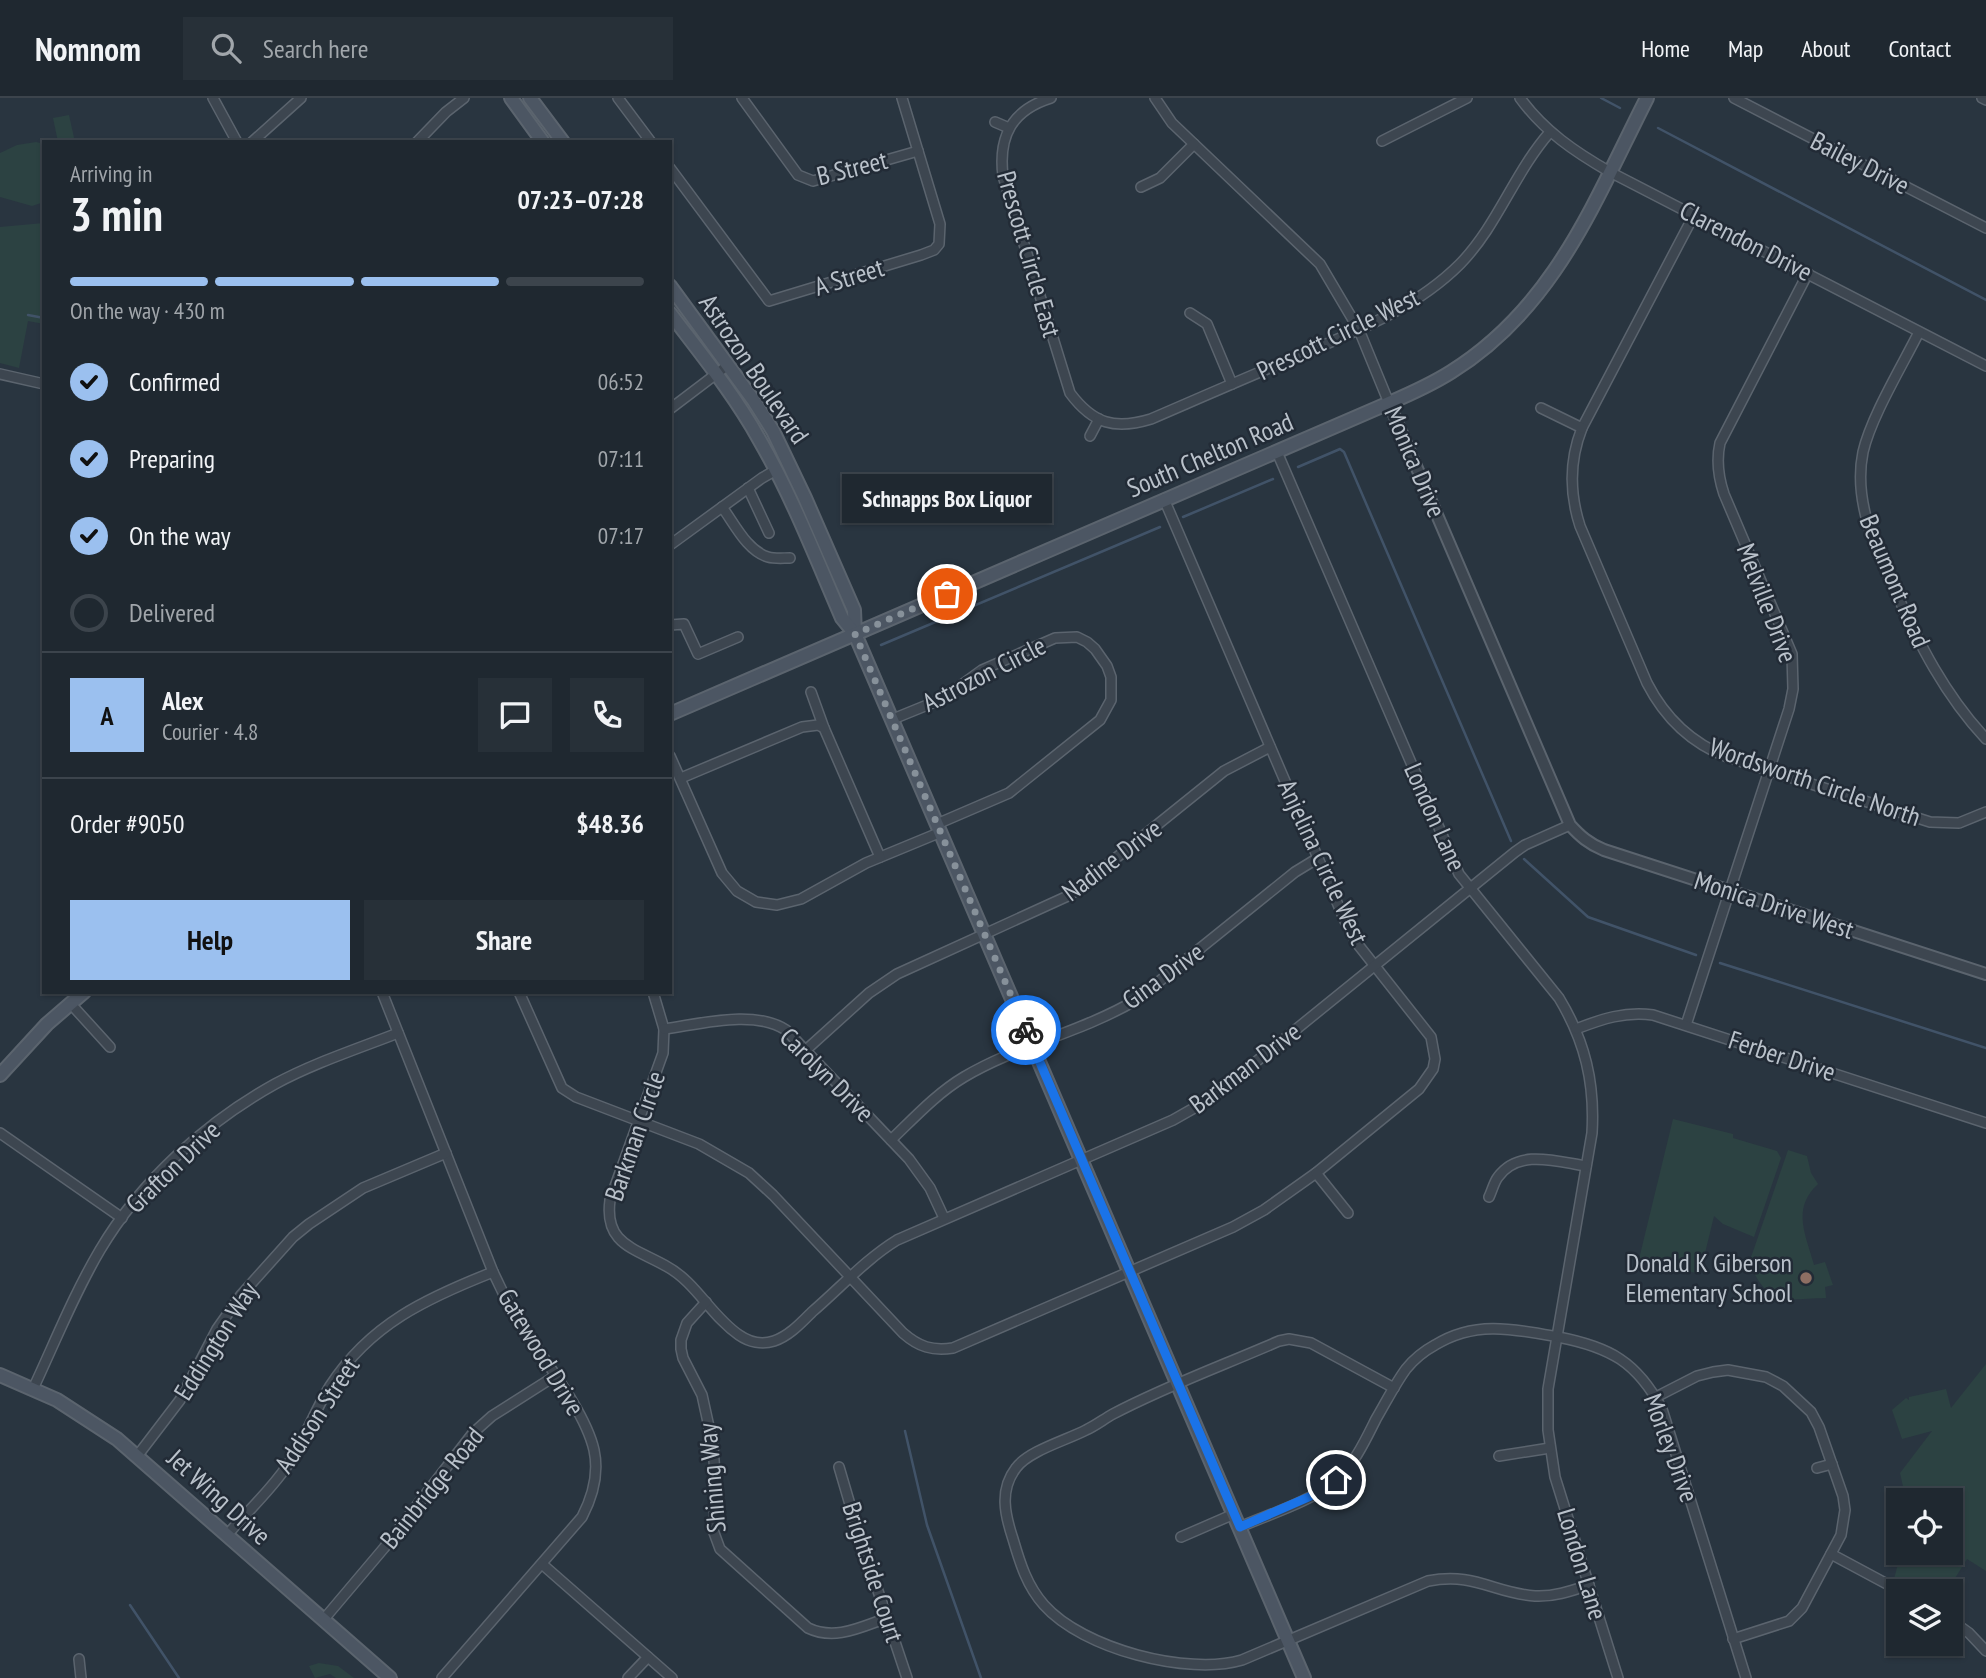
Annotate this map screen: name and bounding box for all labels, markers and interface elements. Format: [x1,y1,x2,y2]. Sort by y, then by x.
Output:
search box [183,17,673,80]
text: Nomnom [35,27,141,70]
icon: search [207,29,245,67]
text: Search here [263,32,368,65]
text: Home [1641,33,1690,64]
text: Map [1728,33,1763,64]
text: About [1801,33,1850,64]
text: Contact [1888,33,1951,64]
street label: Bailey Drive [1805,124,1915,201]
street label: B Street [813,143,891,192]
text: Arriving in [70,159,152,188]
street label: Prescott Circle East [990,167,1069,341]
text: 07:23–07:28 [517,183,644,216]
text: 3 min [70,184,163,244]
street label: Clarendon Drive [1674,193,1818,288]
street label: A Street [810,250,888,303]
street label: Prescott Circle West [1251,280,1424,387]
street label: Astrozon Boulevard [692,288,817,450]
text: On the way · 430 m [70,296,225,325]
icon: check [70,363,108,401]
text: Confirmed [129,365,220,398]
text: 06:52 [598,367,644,396]
street label: Monica Drive [1377,401,1454,522]
street label: South Chelton Road [1122,405,1298,504]
icon: check [70,440,108,478]
text: Preparing [129,442,215,475]
text: 07:11 [598,444,644,473]
callout: Schnapps Box Liquor [842,475,1052,524]
text: Schnapps Box Liquor [862,484,1032,513]
street label: Beaumont Road [1853,509,1938,652]
icon: check [70,517,108,555]
text: On the way [129,519,231,552]
text: 07:17 [598,521,644,550]
street label: Melville Drive [1730,539,1805,667]
pin [917,564,977,624]
icon: bag [928,575,966,613]
text: Delivered [129,596,215,629]
street label: Astrozon Circle [916,628,1051,719]
button: chat [478,678,552,752]
button: phone [570,678,644,752]
text: Alex [162,684,203,717]
text: A [100,699,114,732]
text: Courier · 4.8 [162,717,258,746]
street label: Wordsworth Circle North [1705,730,1925,833]
street label: London Lane [1397,758,1474,876]
street label: Anjelina Circle West [1271,774,1376,949]
text: Order #9050 [70,807,185,840]
text: $48.36 [576,807,644,840]
street label: Nadine Drive [1055,811,1168,908]
street label: Monica Drive West [1690,863,1858,946]
button: Help [70,900,350,980]
button: Share [364,900,644,980]
street label: Gina Drive [1115,935,1210,1016]
courier [991,995,1061,1065]
icon: bike [1007,1011,1045,1049]
street label: Barkman Drive [1182,1015,1307,1120]
street label: Carolyn Drive [773,1020,882,1129]
street label: Ferber Drive [1725,1023,1840,1088]
street label: Barkman Circle [597,1067,672,1205]
street label: Grafton Drive [118,1113,227,1220]
place label: Donald K Giberson Elementary School [1625,1246,1792,1309]
marker: Donald K Giberson Elementary School [1798,1270,1814,1286]
street label: Eddington Way [166,1275,265,1406]
street label: Gatewood Drive [491,1282,592,1421]
street label: Addison Street [267,1351,366,1479]
street label: Morley Drive [1637,1389,1706,1507]
street label: Bainbridge Road [373,1420,491,1555]
street label: Shining Way [690,1422,733,1534]
street label: Jet Wing Drive [160,1441,278,1552]
pin [1306,1450,1366,1510]
icon: home [1317,1461,1355,1499]
map controls [1886,1488,1963,1656]
button: locate [1886,1488,1963,1565]
street label: Brightside Court [835,1498,912,1646]
street label: London Lane [1550,1504,1615,1624]
button: layers [1886,1579,1963,1656]

